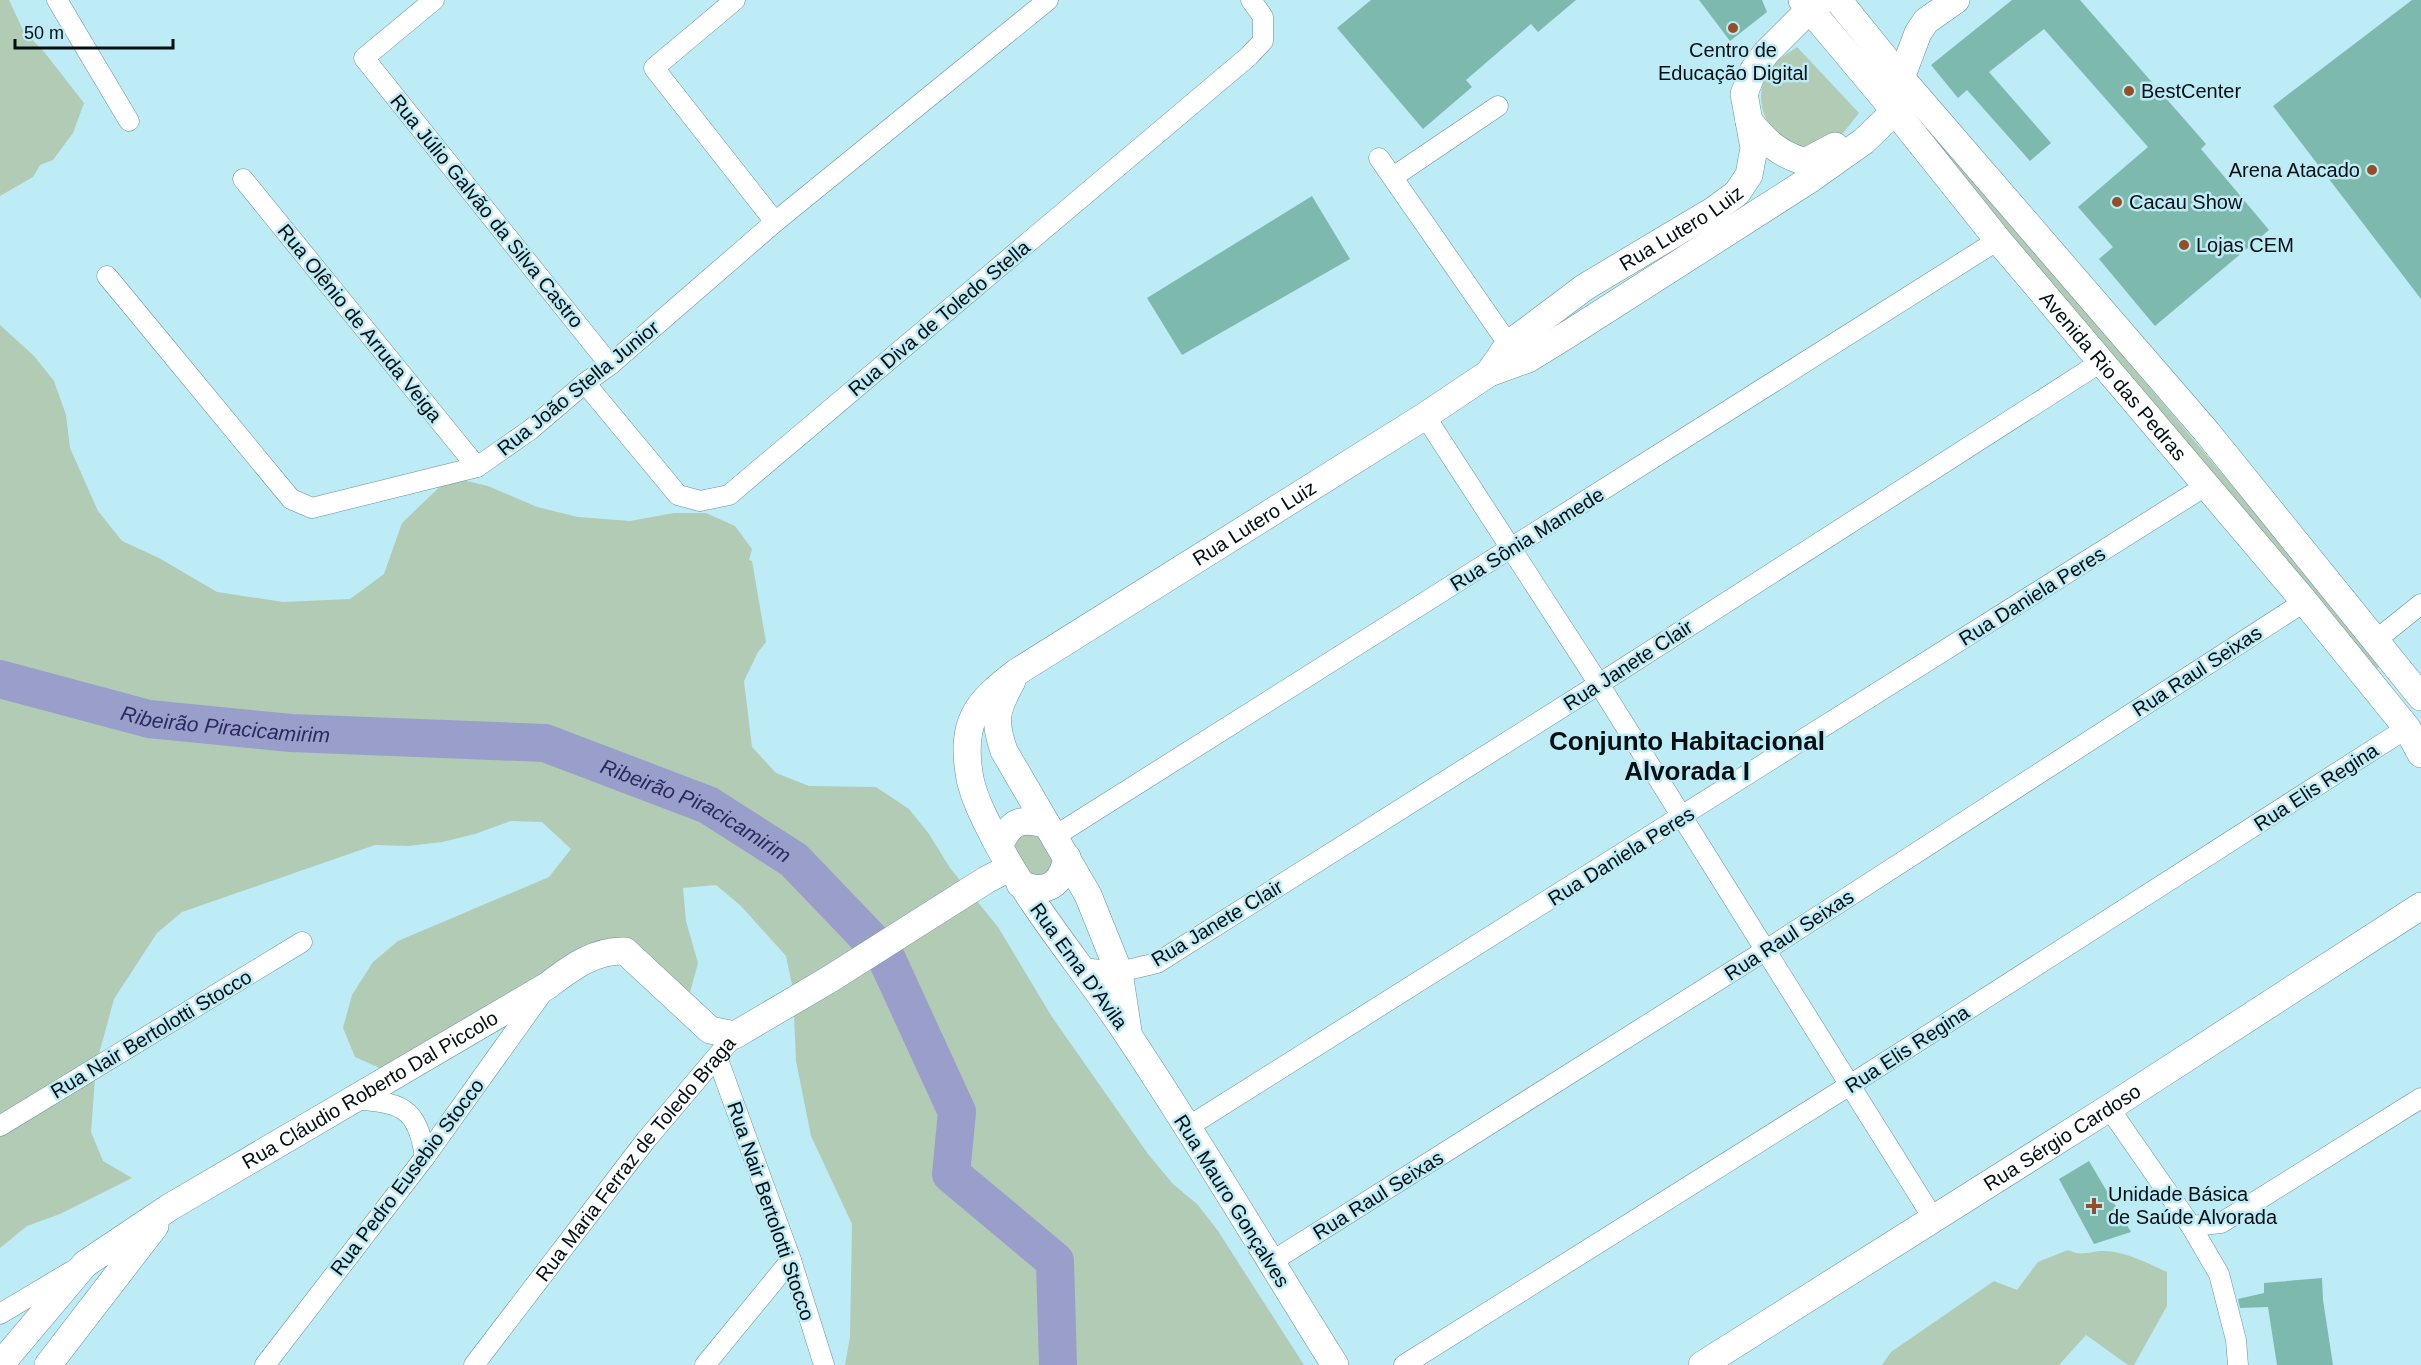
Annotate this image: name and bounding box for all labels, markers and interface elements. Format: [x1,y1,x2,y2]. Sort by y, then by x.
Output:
scale bar [15,12,172,50]
marker: Centro de Educação Digital [1726,21,1740,35]
text: 50 m [24,23,64,43]
place label: Centro de Educação Digital [1658,39,1808,84]
place label: BestCenter [2141,80,2241,102]
marker: BestCenter [2122,84,2136,98]
street label: Rua Júlio Galvão da Silva Castro [386,90,588,332]
place label: Arena Atacado [2229,159,2360,181]
marker: Arena Atacado [2365,163,2379,177]
street label: Rua Lutero Luiz [1616,181,1747,275]
place label: Cacau Show [2129,191,2243,213]
marker: Cacau Show [2110,195,2124,209]
street label: Rua Olênio de Arruda Veiga [273,220,447,427]
place label: Lojas CEM [2196,234,2294,256]
street label: Rua Diva de Toledo Stella [844,235,1035,400]
marker: Lojas CEM [2177,238,2191,252]
street label: Avenida Rio das Pedras [2036,287,2191,465]
street label: Rua João Stella Junior [493,316,663,460]
street label: Rua Lutero Luiz [1189,476,1320,570]
street label: Rua Sônia Mamede [1446,483,1608,595]
street label: Rua Daniela Peres [1955,542,2109,650]
street label: Rua Janete Clair [1560,615,1697,715]
street label: Rua Raul Seixas [2129,621,2265,721]
water label: Ribeirão Piracicamirim [119,701,331,746]
district label: Conjunto Habitacional Alvorada I [1549,726,1825,786]
street label: Rua Elis Regina [2250,738,2383,835]
water label: Ribeirão Piracicamirim [598,754,796,867]
street label: Rua Daniela Peres [1544,802,1698,910]
street label: Rua Janete Clair [1147,875,1287,971]
street label: Rua Raul Seixas [1721,885,1857,985]
street label: Rua Ema D'Avila [1026,899,1133,1034]
street label: Rua Nair Bertolotti Stocco [47,965,255,1103]
street label: Rua Elis Regina [1841,1000,1974,1097]
street label: Rua Cláudio Roberto Dal Piccolo [238,1006,502,1173]
street label: Rua Maria Ferraz de Toledo Braga [531,1031,740,1285]
street label: Rua Pedro Eusebio Stocco [326,1074,488,1280]
street label: Rua Sérgio Cardoso [1980,1080,2145,1195]
street label: Rua Nair Bertolotti Stocco [723,1099,819,1323]
street label: Rua Mauro Gonçalves [1170,1111,1294,1291]
street label: Rua Raul Seixas [1309,1146,1447,1244]
place label: Unidade Básica de Saúde Alvorada [2108,1183,2278,1228]
marker: Unidade Básica de Saúde Alvorada [2085,1197,2103,1215]

